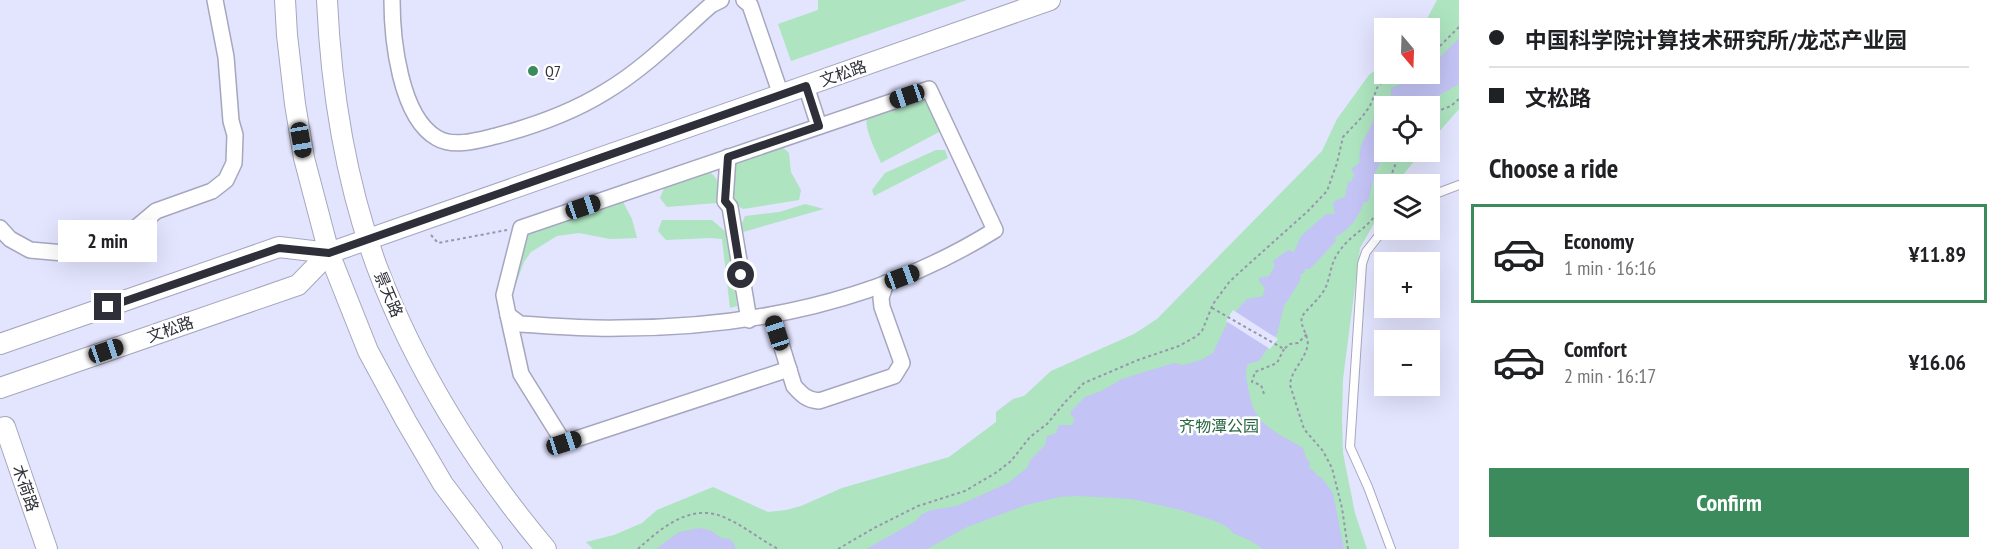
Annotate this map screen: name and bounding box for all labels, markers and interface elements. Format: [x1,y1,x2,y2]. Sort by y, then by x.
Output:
north arrow [1374,18,1440,84]
map controls [1374,18,1440,396]
text: 中国科学院计算技术研究所/龙芯产业园 [1525,26,1907,54]
street label: 文松路 [817,56,869,90]
place label: Q7 [545,61,561,81]
marker: Q7 [526,64,540,78]
car [887,82,927,110]
text: 文松路 [1525,84,1591,112]
button: locate [1374,96,1440,162]
car [289,121,313,159]
text: Choose a ride [1489,151,1618,185]
button: layers [1374,174,1440,240]
car [563,193,603,221]
callout: 2 min [58,220,158,262]
icon: car [1492,227,1546,281]
text: Economy [1564,227,1634,255]
text: 2 min [87,228,128,254]
text: ¥11.89 [1909,240,1966,268]
button: + [1374,252,1440,318]
text: 1 min · 16:16 [1564,255,1656,281]
route start [727,261,754,288]
car [882,262,922,292]
street label: 景天路 [370,268,408,320]
route end [94,293,121,320]
street label: 文松路 [144,312,196,346]
car [763,313,791,353]
button: − [1374,330,1440,396]
icon: car [1492,335,1546,389]
text: Comfort [1564,335,1627,363]
car [86,337,126,365]
text: ¥16.06 [1909,348,1966,376]
text: 2 min · 16:17 [1564,363,1656,389]
park label: 齐物潭公园 [1179,416,1259,436]
car [544,429,584,457]
street label: 木荷路 [9,462,43,514]
button: Confirm [1489,468,1969,537]

